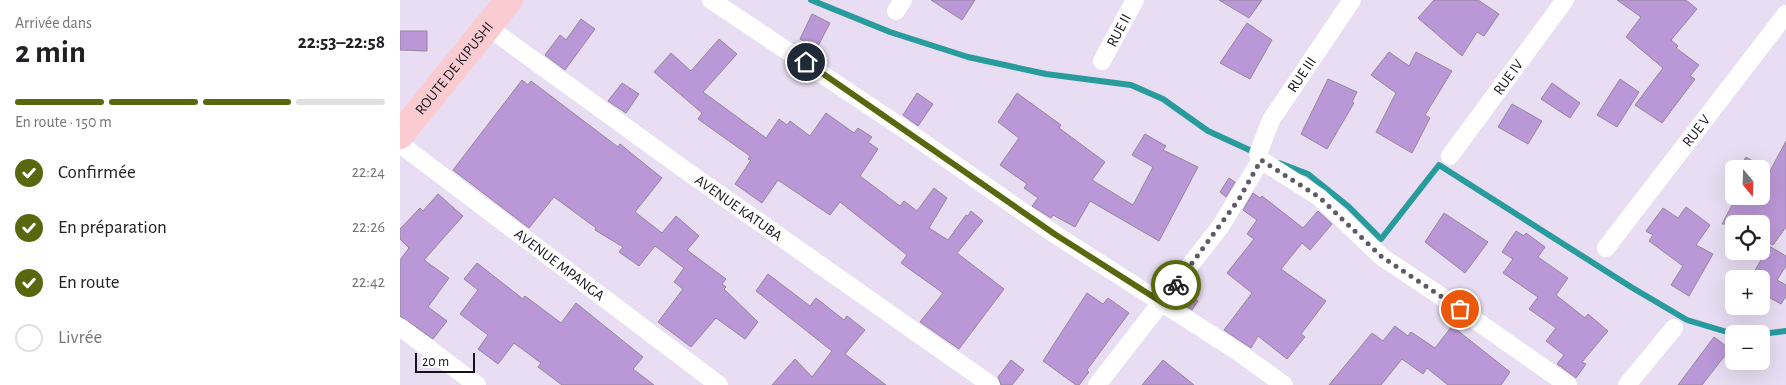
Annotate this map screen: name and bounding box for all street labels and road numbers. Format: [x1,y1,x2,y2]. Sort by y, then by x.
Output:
street label: RUE II [1104,11,1134,49]
street label: ROUTE DE KIPUSHI [412,19,496,117]
street label: RUE III [1285,54,1319,95]
street label: RUE IV [1490,56,1526,97]
street label: RUE V [1679,112,1713,149]
street label: AVENUE KATUBA [692,172,785,244]
street label: AVENUE MPANGA [512,226,608,303]

